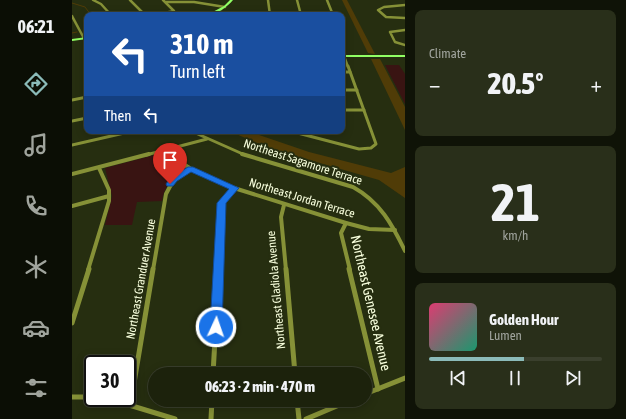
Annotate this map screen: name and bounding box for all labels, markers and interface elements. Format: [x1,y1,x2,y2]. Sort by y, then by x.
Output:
text: 06:21 [17,16,55,37]
icon: left [104,28,156,80]
text: 310 m [170,28,233,60]
text: Climate [429,46,466,61]
text: Turn left [170,61,225,82]
text: 20.5° [488,66,543,100]
icon: directions [22,70,50,98]
text: − [429,71,440,97]
text: + [591,71,602,97]
icon: left [140,104,162,126]
text: Then [104,107,132,124]
icon: music [22,131,50,159]
street label: Northeast Sagamore Terrace [242,136,364,188]
pin [153,143,187,184]
icon: arrive [159,149,181,171]
text: 21 [491,172,540,232]
street label: Northeast Jordan Terrace [247,175,357,221]
icon: phone [22,192,50,220]
street label: Northeast Granduer Avenue [123,218,159,340]
text: km/h [503,228,528,243]
street label: Northeast Gladiola Avenue [264,230,288,350]
street label: Northeast Genesee Avenue [348,234,394,372]
icon: climate [22,253,50,281]
position arrow [195,306,237,348]
text: Golden Hour [489,311,559,328]
icon: car [22,314,50,342]
text: Lumen [489,328,522,343]
speed limit sign: 30 [84,355,136,407]
icon: previous [447,367,469,389]
icon: pause [504,367,526,389]
icon: next [562,367,584,389]
icon: filters [22,374,50,402]
text: 06:23 · 2 min · 470 m [205,378,315,395]

